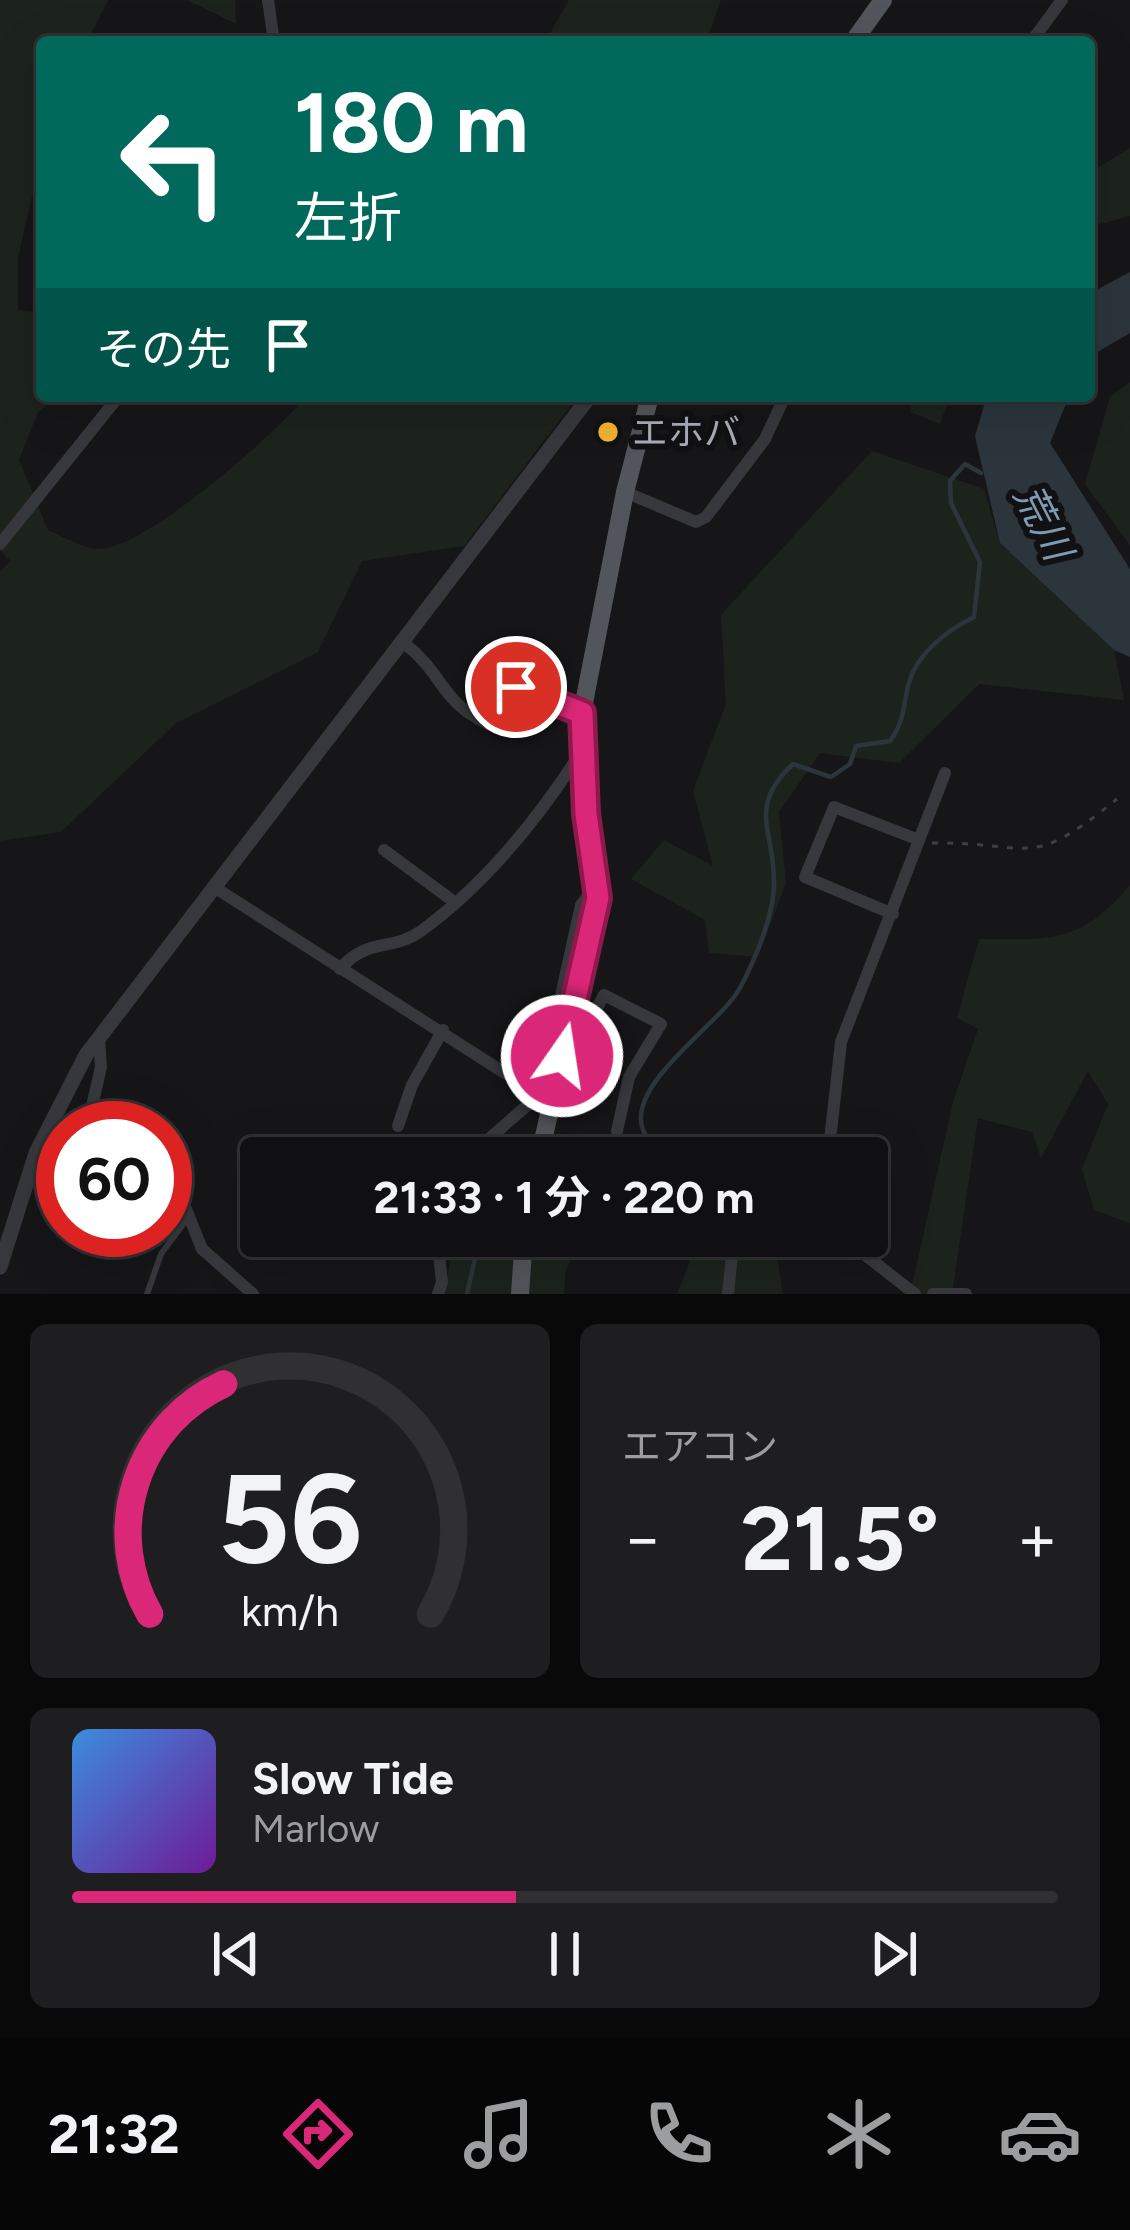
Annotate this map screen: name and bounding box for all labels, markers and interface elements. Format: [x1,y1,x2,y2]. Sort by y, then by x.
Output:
text: 180 m [294,72,529,173]
icon: left [96,84,252,240]
text: 左折 [294,186,402,251]
icon: arrive [255,312,321,378]
text: その先 [96,322,231,376]
place label: エホバ [632,411,740,454]
marker: エホバ [595,419,621,445]
water label: 荒川 [1004,477,1083,571]
pin [465,636,567,738]
icon: arrive [483,654,549,720]
position arrow [499,993,625,1119]
speed limit sign: 60 [36,1101,192,1257]
text: 21:33 · 1 分 · 220 m [374,1170,754,1224]
text: エアコン [622,1423,778,1470]
text: 56 [218,1444,362,1594]
text: 21.5° [741,1484,939,1593]
text: − [622,1498,663,1578]
text: + [1017,1498,1058,1578]
text: km/h [241,1585,339,1637]
text: Slow Tide [252,1751,454,1805]
text: Marlow [252,1805,379,1852]
icon: previous [203,1921,269,1987]
icon: pause [532,1921,598,1987]
icon: next [861,1921,927,1987]
icon: directions [276,2092,360,2176]
icon: music [457,2092,541,2176]
icon: phone [637,2092,721,2176]
icon: climate [817,2092,901,2176]
icon: car [998,2092,1082,2176]
text: 21:32 [48,2102,180,2167]

